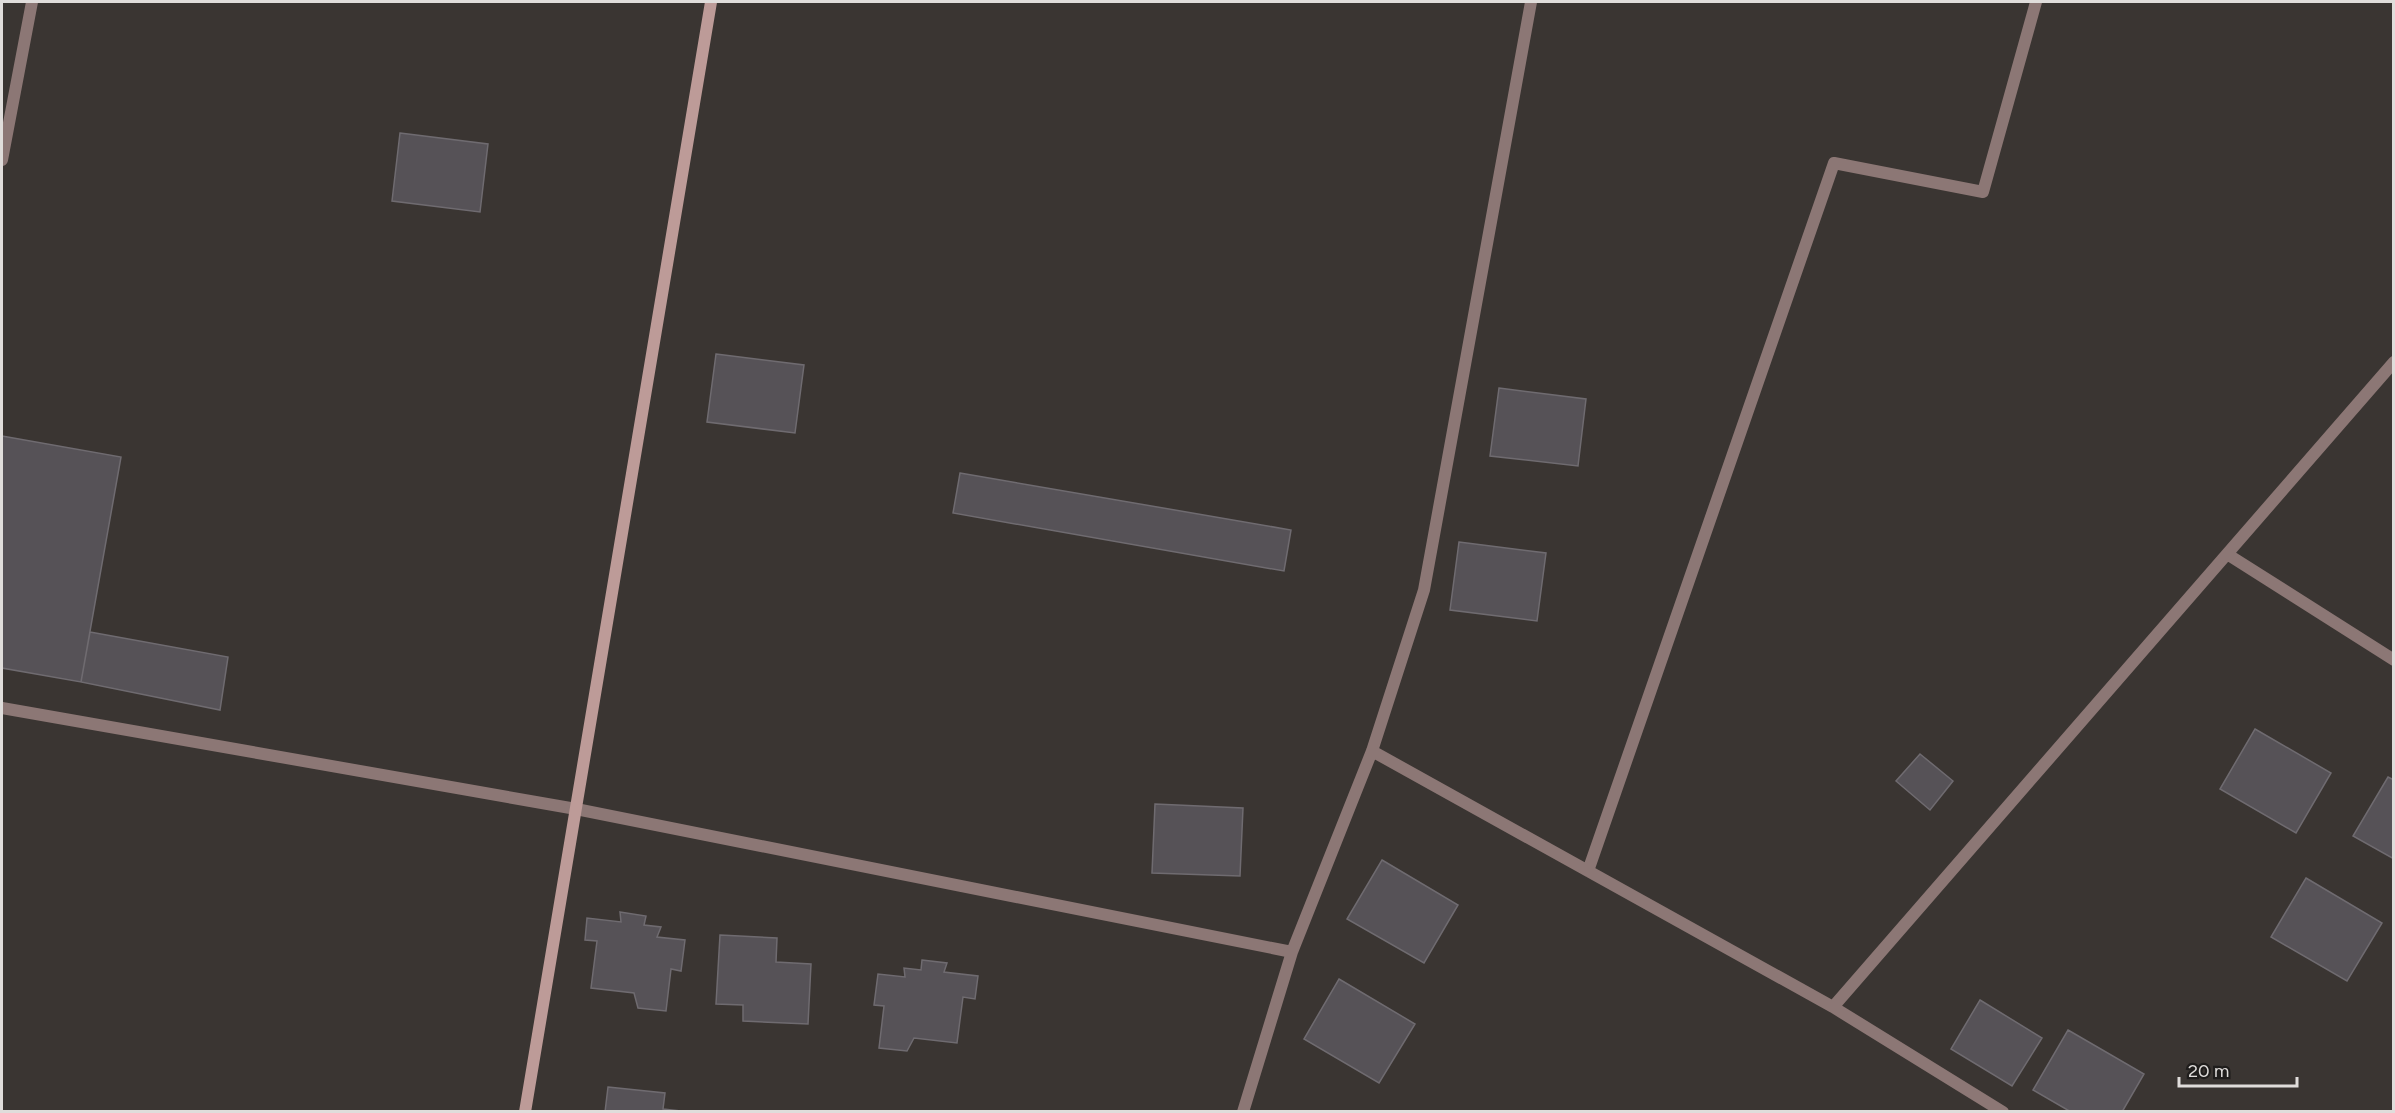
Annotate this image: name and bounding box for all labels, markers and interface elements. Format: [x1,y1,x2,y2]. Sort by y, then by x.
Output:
scale bar [2179,1050,2298,1088]
text: 20 m [2188,1060,2229,1082]

